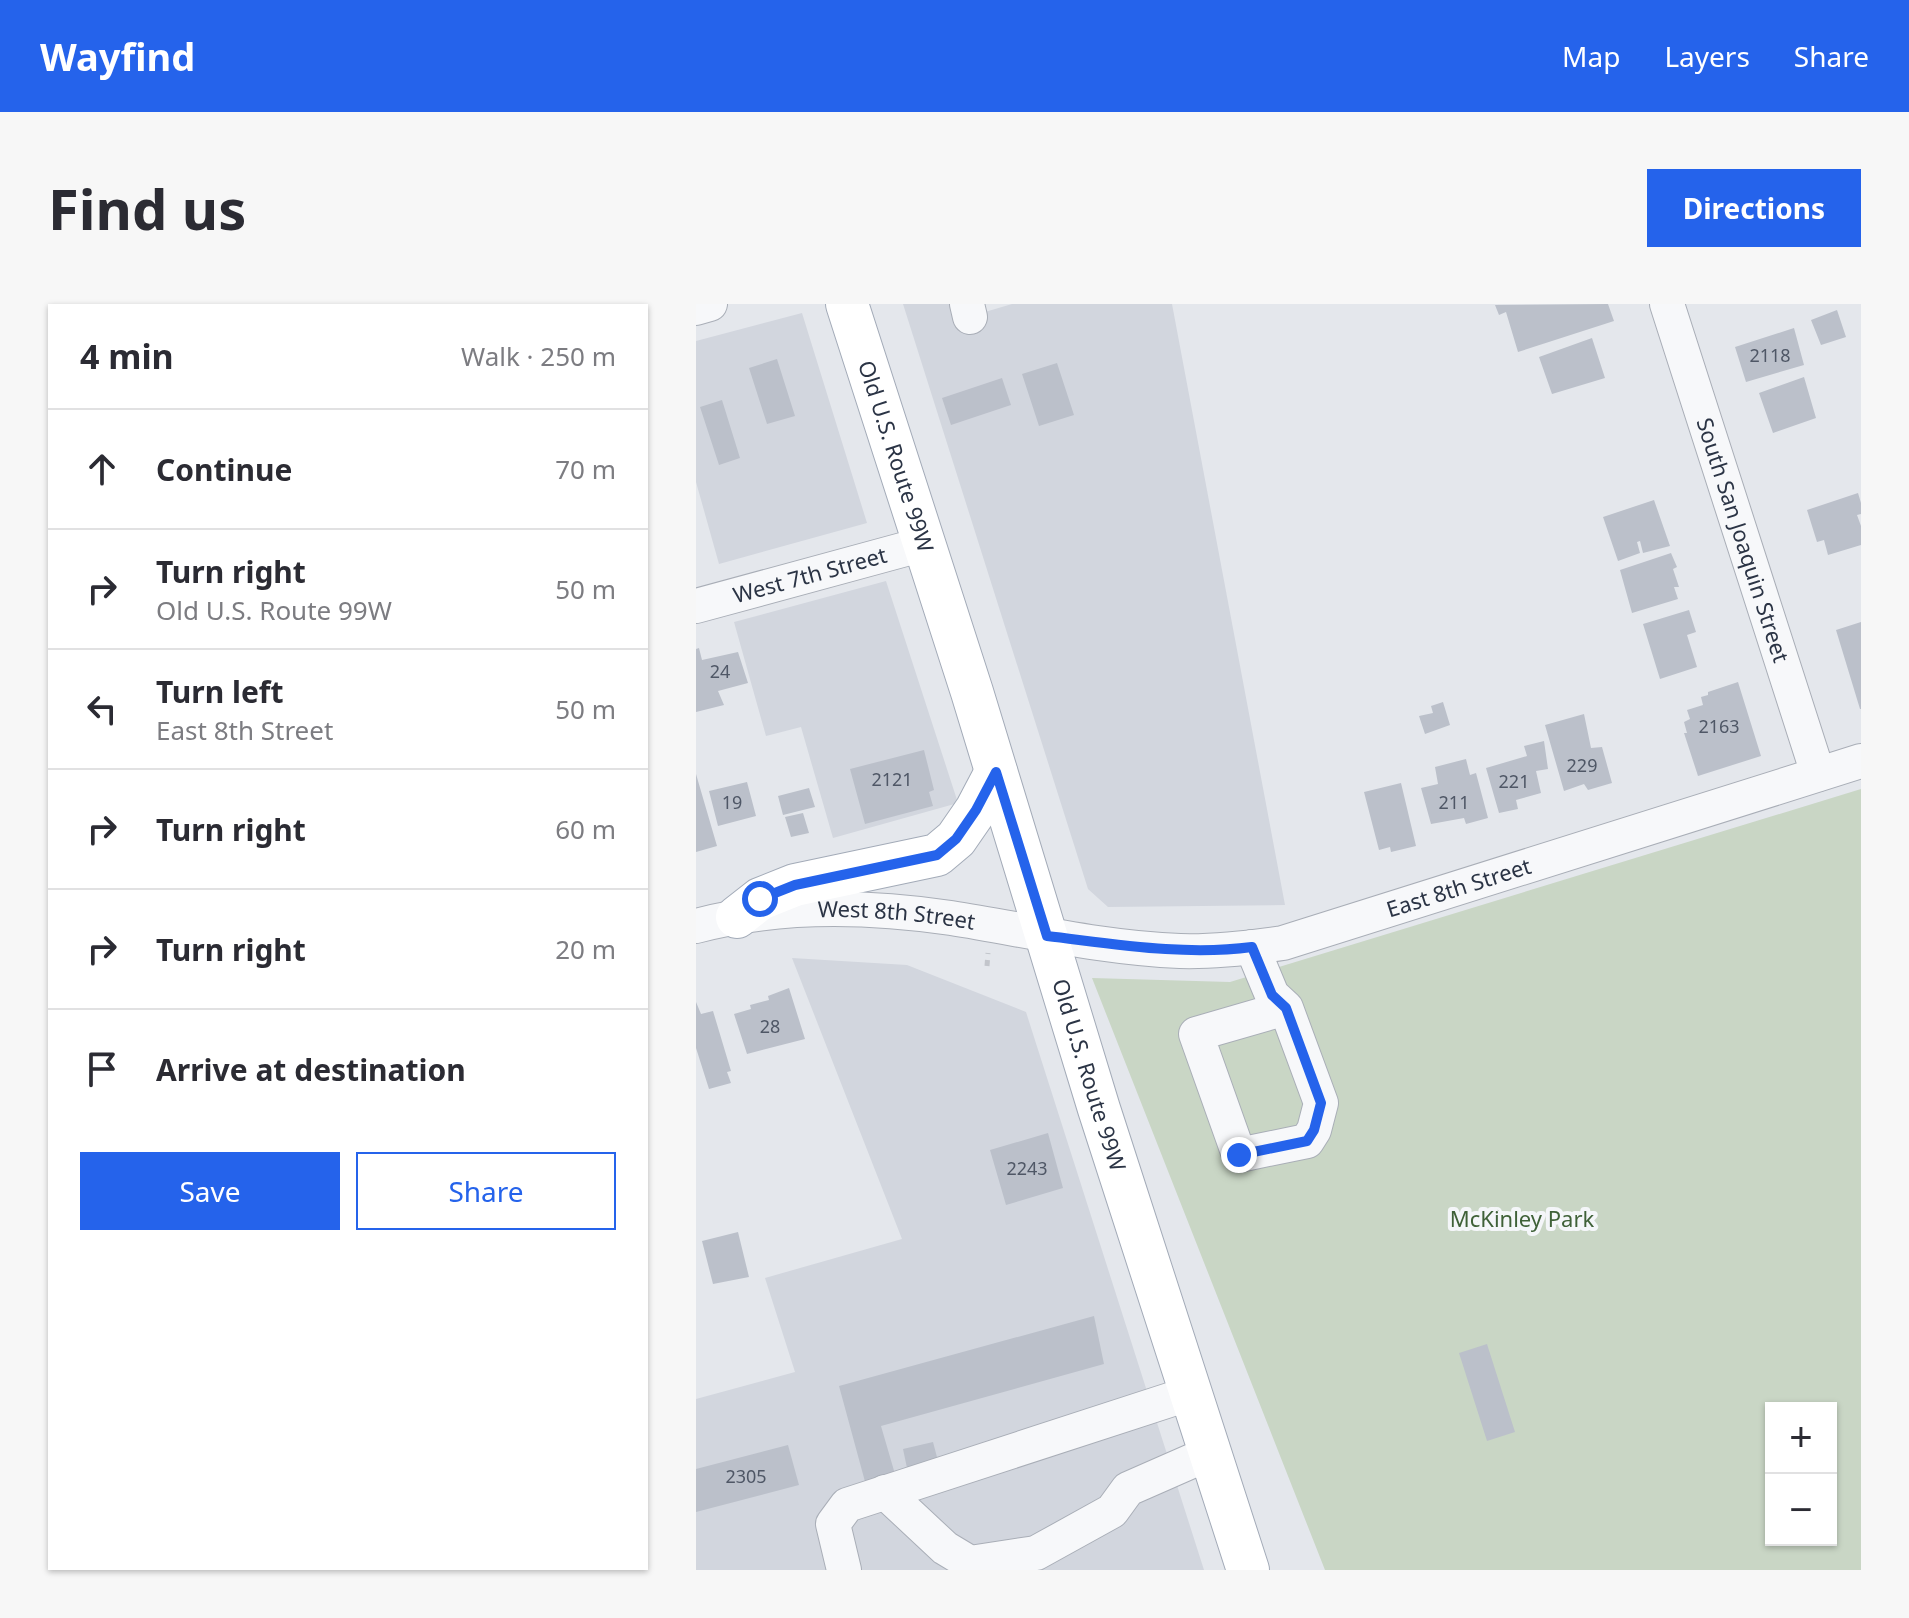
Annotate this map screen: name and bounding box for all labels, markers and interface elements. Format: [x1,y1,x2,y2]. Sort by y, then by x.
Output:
text: Wayfind [40,30,195,82]
text: Map [1562,37,1620,75]
text: Layers [1664,37,1750,75]
text: Share [1794,37,1869,75]
button: Directions [1647,169,1861,247]
text: Find us [48,170,246,246]
text: 4 min [80,333,174,379]
text: Walk · 250 m [461,338,616,374]
house number: 2118 [1749,343,1791,367]
street label: Old U.S. Route 99W [852,356,942,556]
street label: South San Joaquin Street [1690,414,1797,666]
icon: ahead [80,447,124,491]
text: Continue [156,449,292,490]
text: 70 m [555,451,616,487]
street label: West 7th Street [729,539,890,609]
text: Turn right [156,551,306,592]
icon: right [80,567,124,611]
text: 50 m [555,571,616,607]
text: Old U.S. Route 99W [156,592,392,628]
house number: 24 [710,659,730,683]
text: Turn left [156,671,284,712]
icon: left [80,687,124,731]
text: 50 m [555,691,616,727]
text: East 8th Street [156,712,333,748]
house number: 2163 [1698,714,1740,738]
house number: 229 [1567,753,1597,777]
house number: 2121 [871,767,913,791]
house number: 221 [1499,769,1529,793]
house number: 19 [722,790,742,814]
house number: 211 [1439,790,1469,814]
icon: right [80,807,124,851]
text: Turn right [156,809,306,850]
text: 60 m [555,811,616,847]
street label: East 8th Street [1382,850,1535,924]
route start [742,881,778,917]
street label: West 8th Street [817,893,978,936]
icon: right [80,927,124,971]
text: Turn right [156,929,306,970]
text: 20 m [555,931,616,967]
street label: Old U.S. Route 99W [1046,975,1134,1175]
house number: 28 [760,1014,780,1038]
icon: arrive [80,1047,124,1091]
text: Arrive at destination [156,1049,466,1090]
route end [1221,1137,1257,1173]
button: Save [80,1152,340,1230]
button: Share [356,1152,616,1230]
house number: 2243 [1006,1156,1048,1180]
park label: McKinley Park [1450,1203,1594,1233]
map controls [1765,1402,1837,1546]
button: + [1765,1402,1837,1474]
house number: 2305 [725,1464,767,1488]
button: − [1765,1474,1837,1546]

